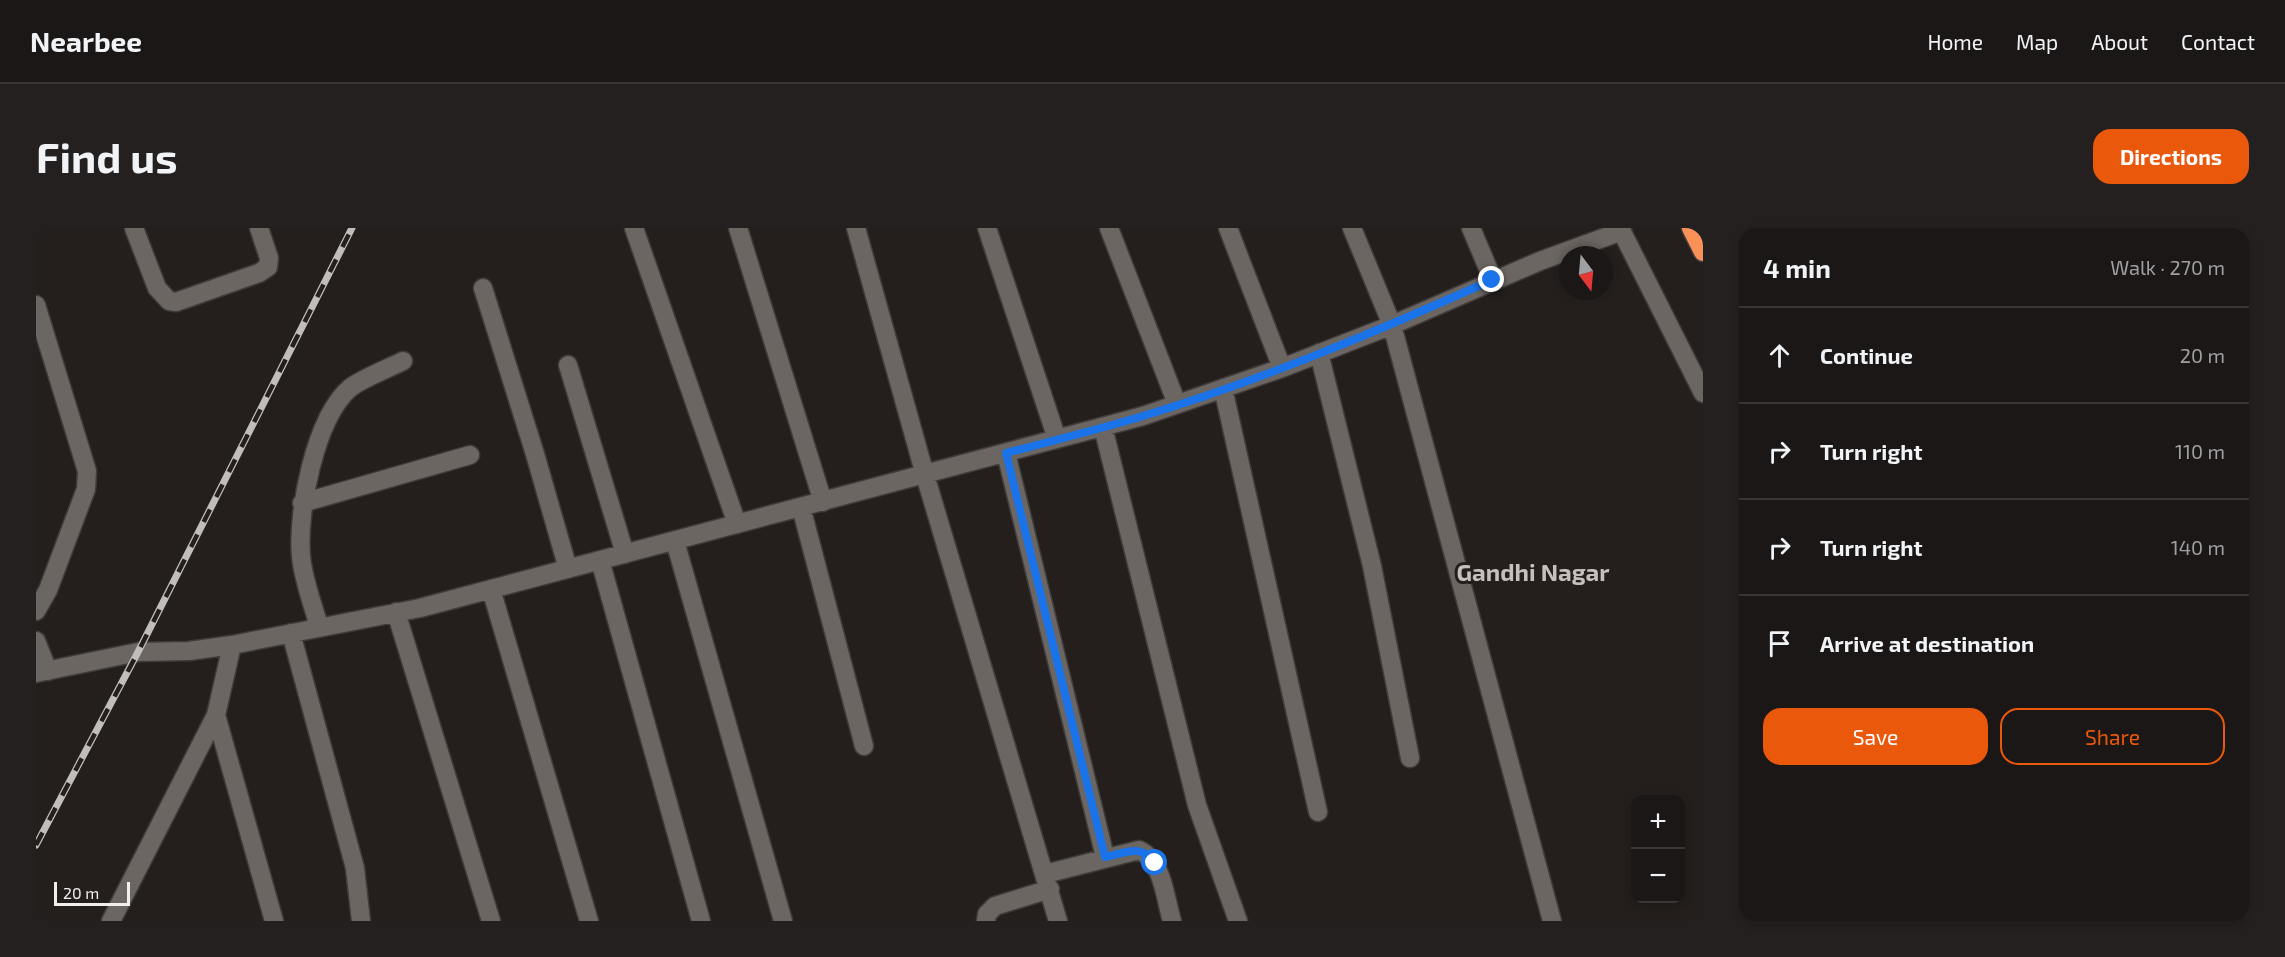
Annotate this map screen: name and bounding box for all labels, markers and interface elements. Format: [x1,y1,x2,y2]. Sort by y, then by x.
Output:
text: Nearbee [30,24,142,58]
text: Home [1927,29,1983,54]
text: Map [2016,29,2058,54]
text: About [2091,29,2148,54]
text: Contact [2181,29,2255,54]
button: Directions [2093,129,2249,184]
text: Find us [36,131,178,181]
north arrow [1559,246,1613,300]
text: 4 min [1763,252,1831,283]
text: Walk · 270 m [2110,255,2225,279]
route end [1478,266,1504,292]
icon: ahead [1763,339,1796,372]
text: Continue [1820,342,1913,368]
text: 20 m [2180,343,2225,367]
icon: right [1763,435,1796,468]
text: Turn right [1820,438,1922,464]
text: 110 m [2175,439,2225,463]
icon: right [1763,531,1796,564]
text: Turn right [1820,534,1922,560]
text: 140 m [2171,535,2225,559]
district label: Gandhi Nagar [1457,557,1610,586]
icon: arrive [1763,627,1796,660]
text: Arrive at destination [1820,630,2034,656]
button: Save [1763,708,1988,765]
button: Share [2000,708,2225,765]
map controls [1631,795,1685,903]
button: + [1631,795,1685,849]
route start [1141,849,1167,875]
button: − [1631,849,1685,903]
scale bar [54,879,130,906]
text: 20 m [63,883,99,902]

